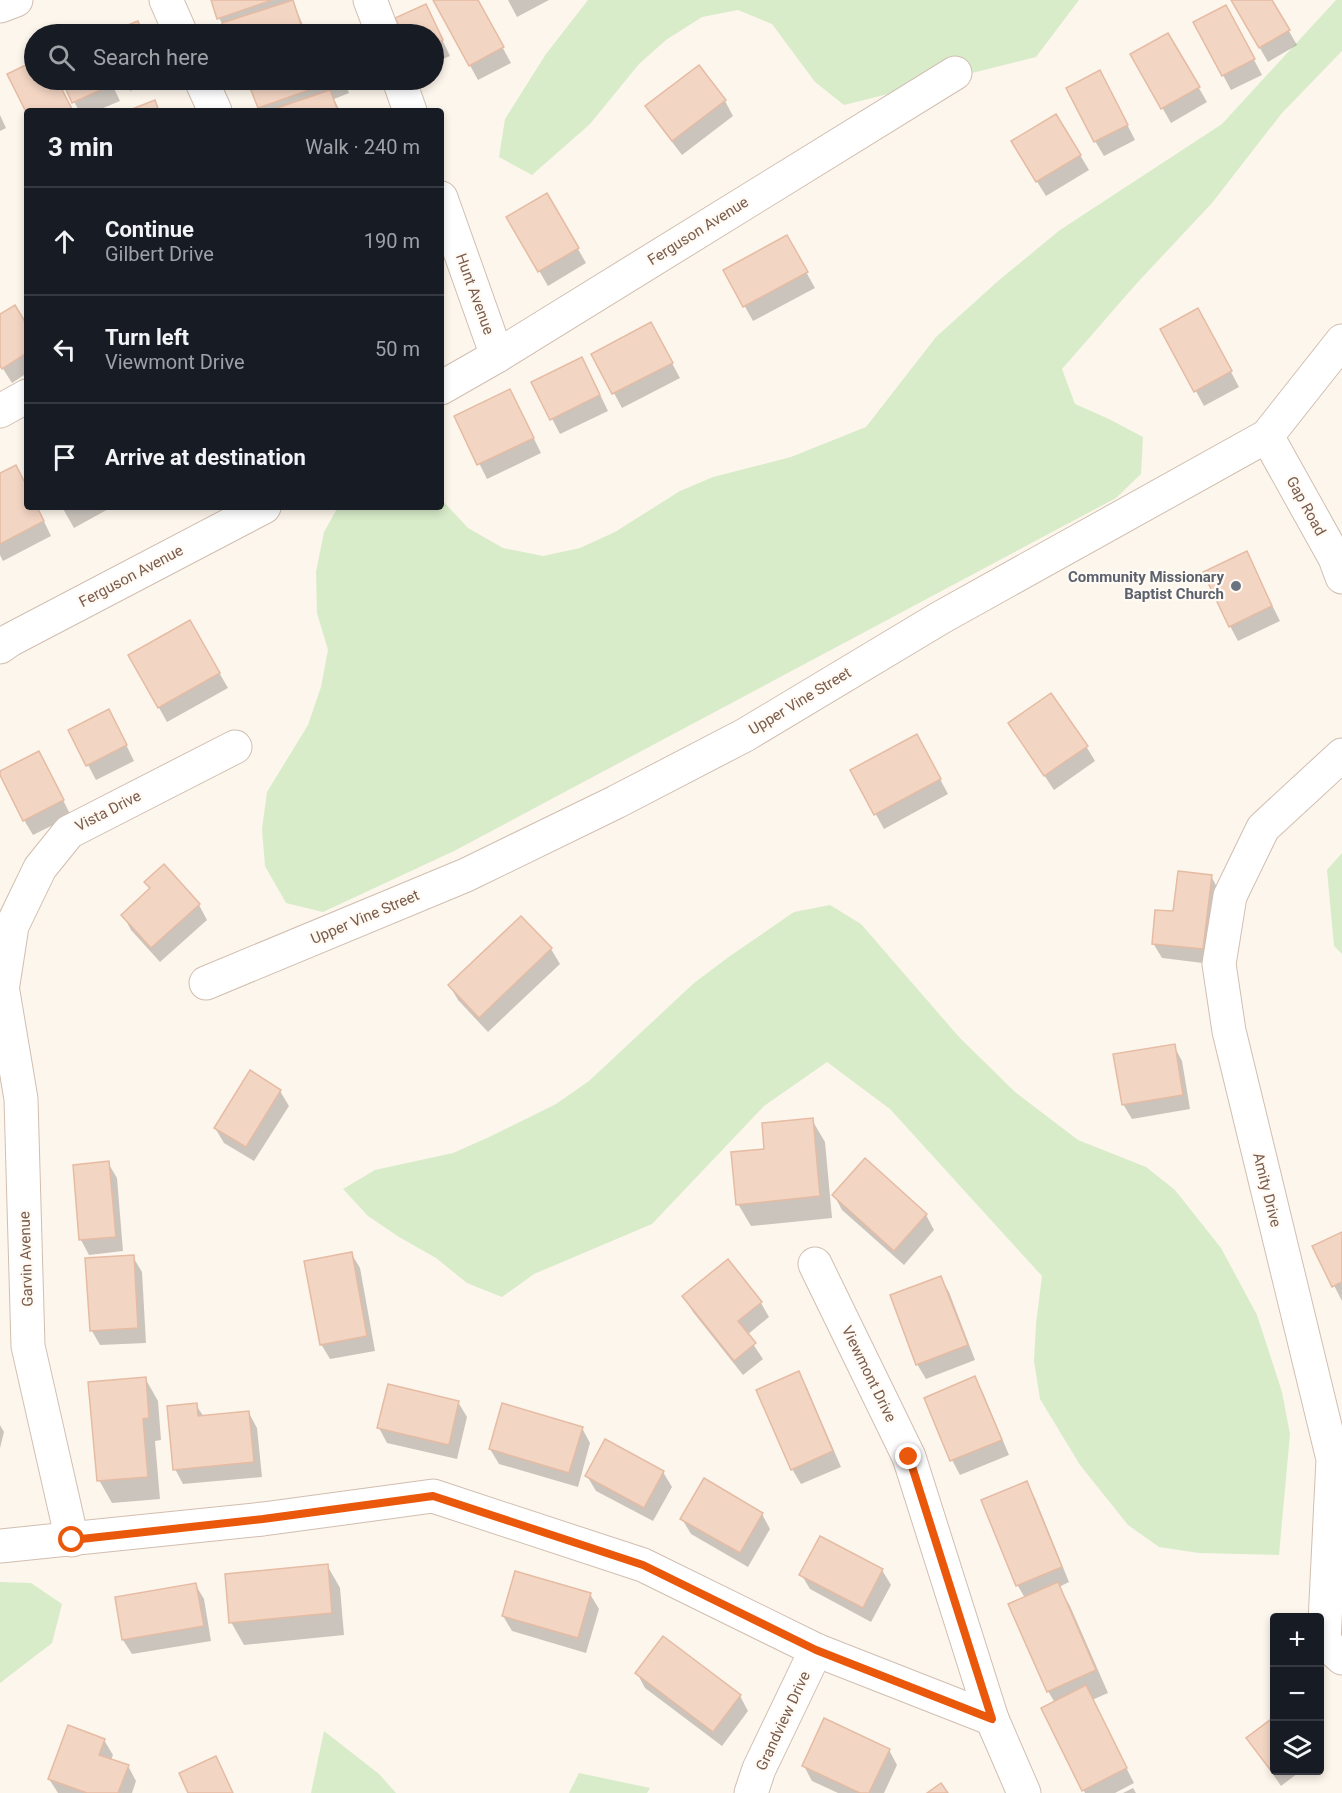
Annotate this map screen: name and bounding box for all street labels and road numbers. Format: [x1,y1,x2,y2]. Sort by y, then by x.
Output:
street label: Ferguson Avenue [644,193,752,269]
street label: Hunt Avenue [452,251,498,337]
street label: Gap Road [1282,473,1330,539]
street label: Ferguson Avenue [76,541,186,611]
street label: Upper Vine Street [746,663,854,739]
street label: Vista Drive [72,787,144,835]
street label: Upper Vine Street [308,886,422,948]
street label: Amity Drive [1249,1151,1285,1229]
street label: Garvin Avenue [15,1211,37,1307]
street label: Viewmont Drive [838,1323,900,1425]
street label: Grandview Drive [752,1668,814,1774]

